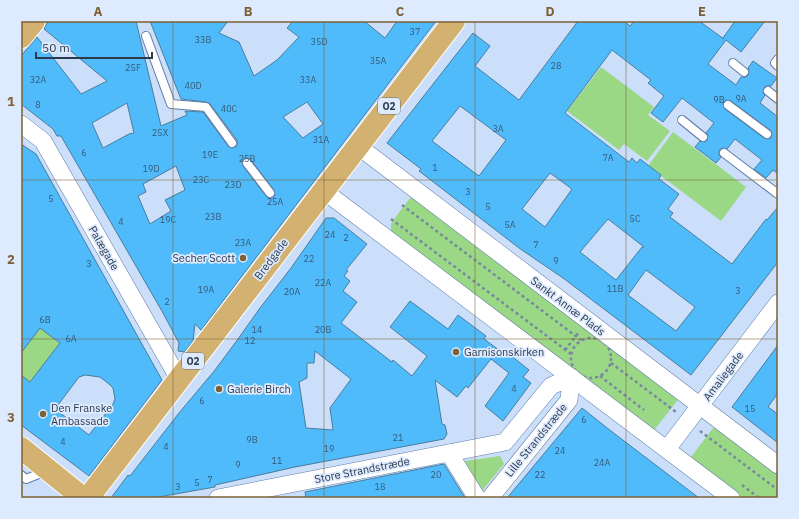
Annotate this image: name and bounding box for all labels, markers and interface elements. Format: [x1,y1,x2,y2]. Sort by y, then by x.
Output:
text: A [94,3,103,20]
text: B [244,3,253,20]
text: C [396,3,405,20]
text: D [545,3,555,20]
text: E [698,3,706,20]
house number: 37 [410,26,420,37]
scale bar [36,34,152,60]
house number: 33B [195,34,211,45]
house number: 35D [311,36,327,47]
text: 50 m [42,40,70,55]
house number: 35A [370,55,387,66]
house number: 28 [551,60,561,71]
house number: 25F [125,62,141,73]
house number: 32A [30,74,47,85]
house number: 33A [300,74,317,85]
house number: 40D [185,80,201,91]
text: 1 [7,93,15,110]
house number: 9A [735,93,747,104]
house number: 9B [713,94,725,105]
road number: O2 [378,98,400,114]
house number: 8 [35,99,41,110]
house number: 40C [221,103,238,114]
house number: 3A [492,123,504,134]
house number: 25X [152,127,169,138]
house number: 31A [313,134,330,145]
house number: 6 [81,147,87,158]
house number: 19E [202,149,218,160]
house number: 7A [602,152,614,163]
house number: 25B [239,153,255,164]
house number: 1 [432,162,438,173]
house number: 19D [143,163,159,174]
house number: 23C [193,174,210,185]
house number: 23D [225,179,241,190]
house number: 3 [465,186,471,197]
house number: 5 [48,193,54,204]
house number: 25A [267,196,284,207]
house number: 5 [485,201,491,212]
house number: 23B [205,211,221,222]
house number: 5C [630,213,641,224]
house number: 19C [160,214,177,225]
house number: 4 [118,216,124,227]
house number: 5A [504,219,516,230]
street label: Palægade [86,223,122,273]
house number: 24 [325,229,335,240]
house number: 2 [343,232,349,243]
street label: Bredgade [251,236,291,282]
house number: 23A [235,237,252,248]
house number: 7 [533,239,539,250]
text: 2 [7,251,15,268]
place label: Secher Scott [172,251,235,265]
marker: Secher Scott [238,253,248,263]
house number: 22 [304,253,314,264]
house number: 9 [553,255,559,266]
house number: 3 [86,258,92,269]
street label: Sankt Annæ Plads [528,273,608,339]
house number: 22A [315,277,332,288]
house number: 11B [607,283,623,294]
house number: 19A [198,284,215,295]
house number: 3 [735,285,741,296]
house number: 20A [284,286,301,297]
house number: 2 [164,296,170,307]
house number: 6B [39,314,51,325]
house number: 14 [252,324,262,335]
house number: 20B [315,324,331,335]
house number: 6A [65,333,77,344]
house number: 12 [245,335,255,346]
place label: Garnisonskirken [464,345,544,359]
marker: Garnisonskirken [451,347,461,357]
street label: Amaliegade [700,348,746,404]
road number: O2 [182,353,204,369]
place label: Galerie Birch [227,382,291,396]
house number: 4 [511,383,517,394]
marker: Galerie Birch [214,384,224,394]
house number: 6 [199,395,205,406]
street label: Lille Strandstræde [502,400,570,480]
place label: Den Franske Ambassade [51,401,112,428]
house number: 15 [745,403,755,414]
text: 3 [7,409,15,426]
marker: Den Franske Ambassade [38,409,48,419]
house number: 6 [581,414,587,425]
house number: 21 [393,432,403,443]
house number: 9B [246,434,258,445]
house number: 4 [60,436,66,447]
house number: 4 [163,441,169,452]
house number: 19 [324,443,334,454]
house number: 24 [555,445,565,456]
street label: Store Strandstræde [313,454,411,486]
house number: 11 [272,455,282,466]
house number: 24A [594,457,611,468]
house number: 9 [235,459,241,470]
house number: 20 [431,469,441,480]
house number: 22 [535,469,545,480]
house number: 7 [207,474,213,485]
house number: 5 [194,477,200,488]
house number: 3 [175,481,181,492]
house number: 18 [375,481,385,492]

